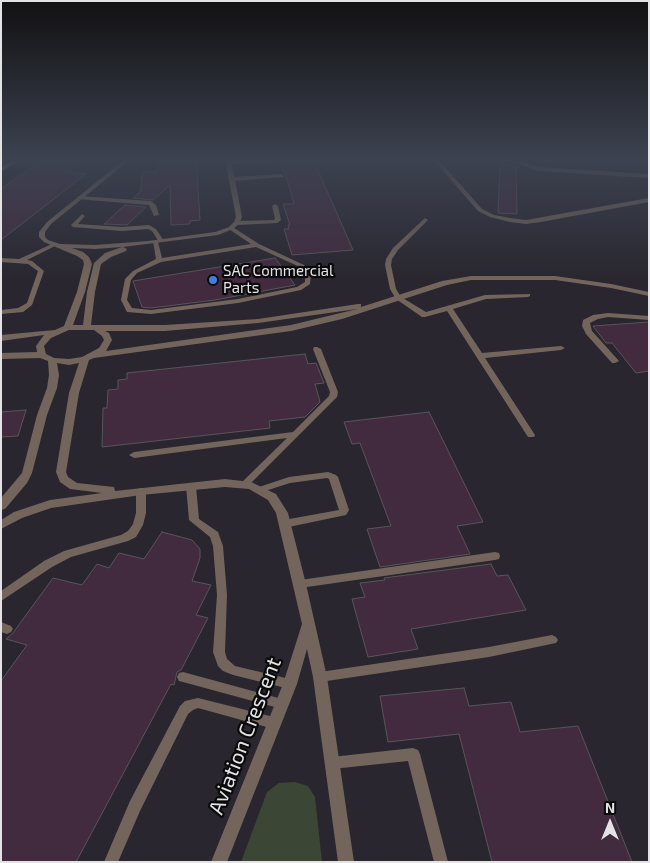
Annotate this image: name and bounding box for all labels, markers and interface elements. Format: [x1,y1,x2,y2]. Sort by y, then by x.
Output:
place label: SAC Commercial Parts [223,262,334,297]
marker: SAC Commercial Parts [207,274,219,286]
street label: Aviation Crescent [203,654,287,818]
north arrow [585,798,635,848]
text: N [605,799,615,816]

